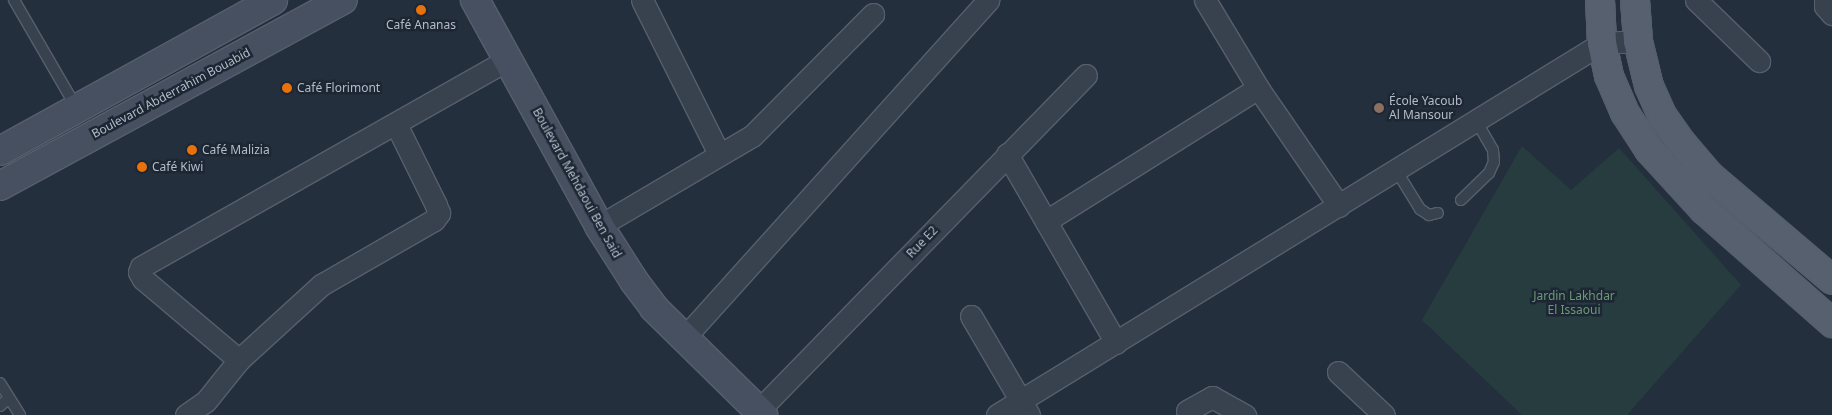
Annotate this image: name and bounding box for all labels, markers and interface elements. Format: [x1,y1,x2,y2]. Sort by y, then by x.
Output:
marker: Café Ananas [415,4,427,16]
place label: Café Ananas [386,18,456,32]
street label: Boulevard Abderrahim Bouabid [89,45,253,141]
place label: Café Florimont [297,81,380,95]
marker: Café Florimont [281,82,293,94]
place label: École Yacoub Al Mansour [1389,94,1462,122]
marker: École Yacoub Al Mansour [1373,102,1385,114]
street label: Boulevard Mehdaoui Ben Said [530,106,624,260]
place label: Café Malizia [202,143,270,157]
marker: Café Malizia [186,144,198,156]
place label: Café Kiwi [152,160,203,174]
marker: Café Kiwi [136,161,148,173]
street label: Rue E2 [904,223,940,261]
park label: Jardin Lakhdar El Issaoui [1533,289,1615,317]

